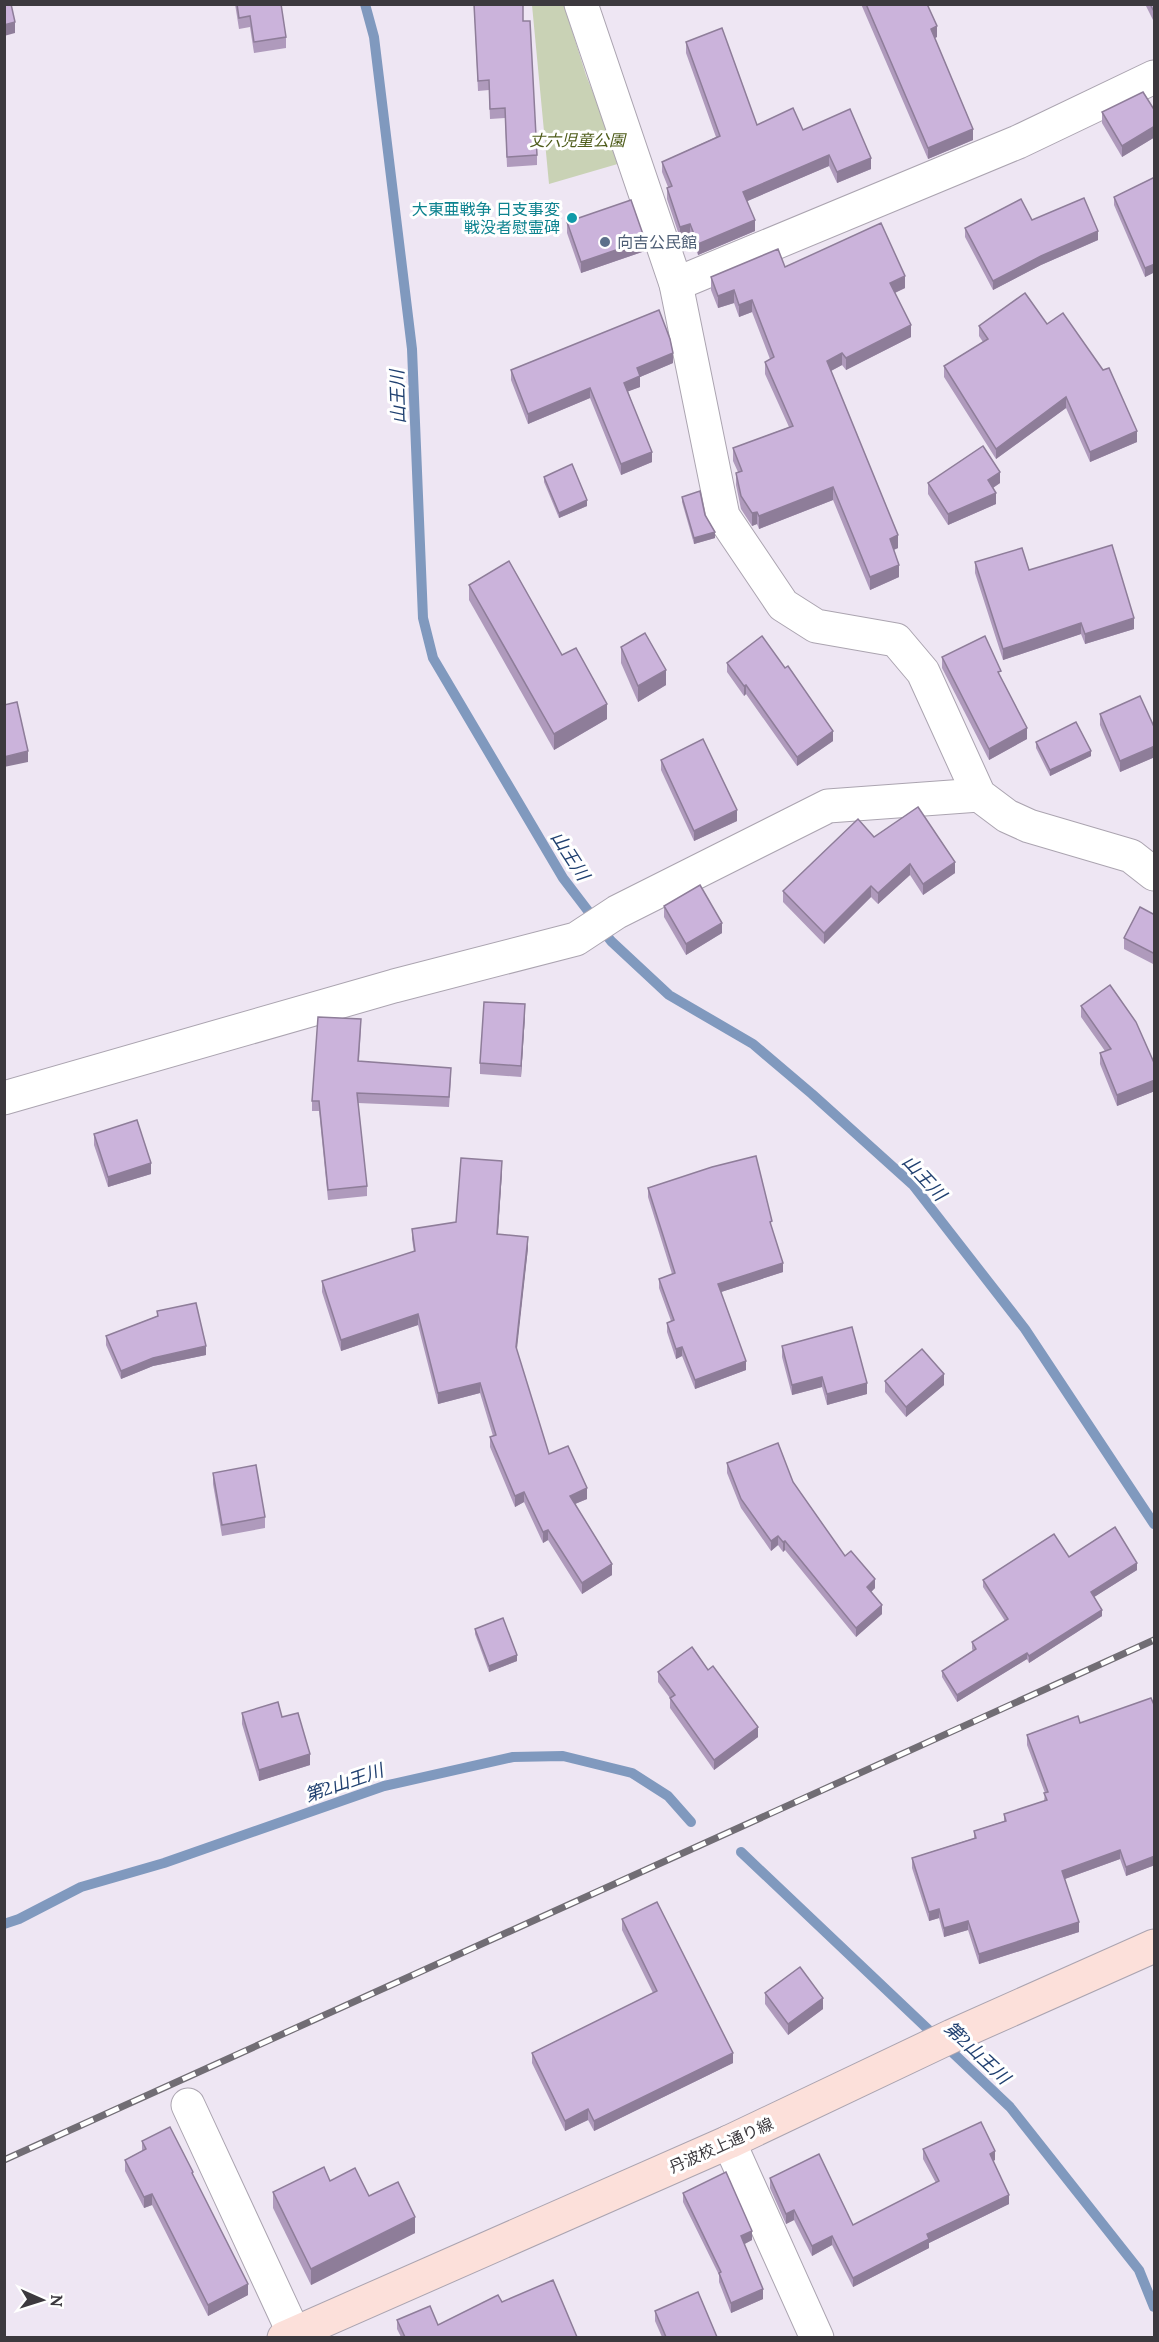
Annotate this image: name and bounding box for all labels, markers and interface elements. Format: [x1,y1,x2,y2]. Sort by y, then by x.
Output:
park label: 丈六児童公園 [529,130,627,150]
place label: 大東亜戦争 日支事変 戦没者慰霊碑 [412,199,560,237]
marker: 大東亜戦争 日支事変 戦没者慰霊碑 [565,211,579,225]
place label: 向吉公民館 [617,232,697,252]
marker: 向吉公民館 [598,235,612,249]
water label: 山王川 [385,368,410,424]
water label: 山王川 [546,827,596,886]
water label: 山王川 [898,1150,953,1207]
water label: 第2山王川 [302,1758,388,1807]
water label: 第2山王川 [940,2016,1016,2090]
street label: 丹波校上通り線 [666,2113,776,2177]
north arrow [12,2270,72,2330]
text: N [47,2294,67,2307]

